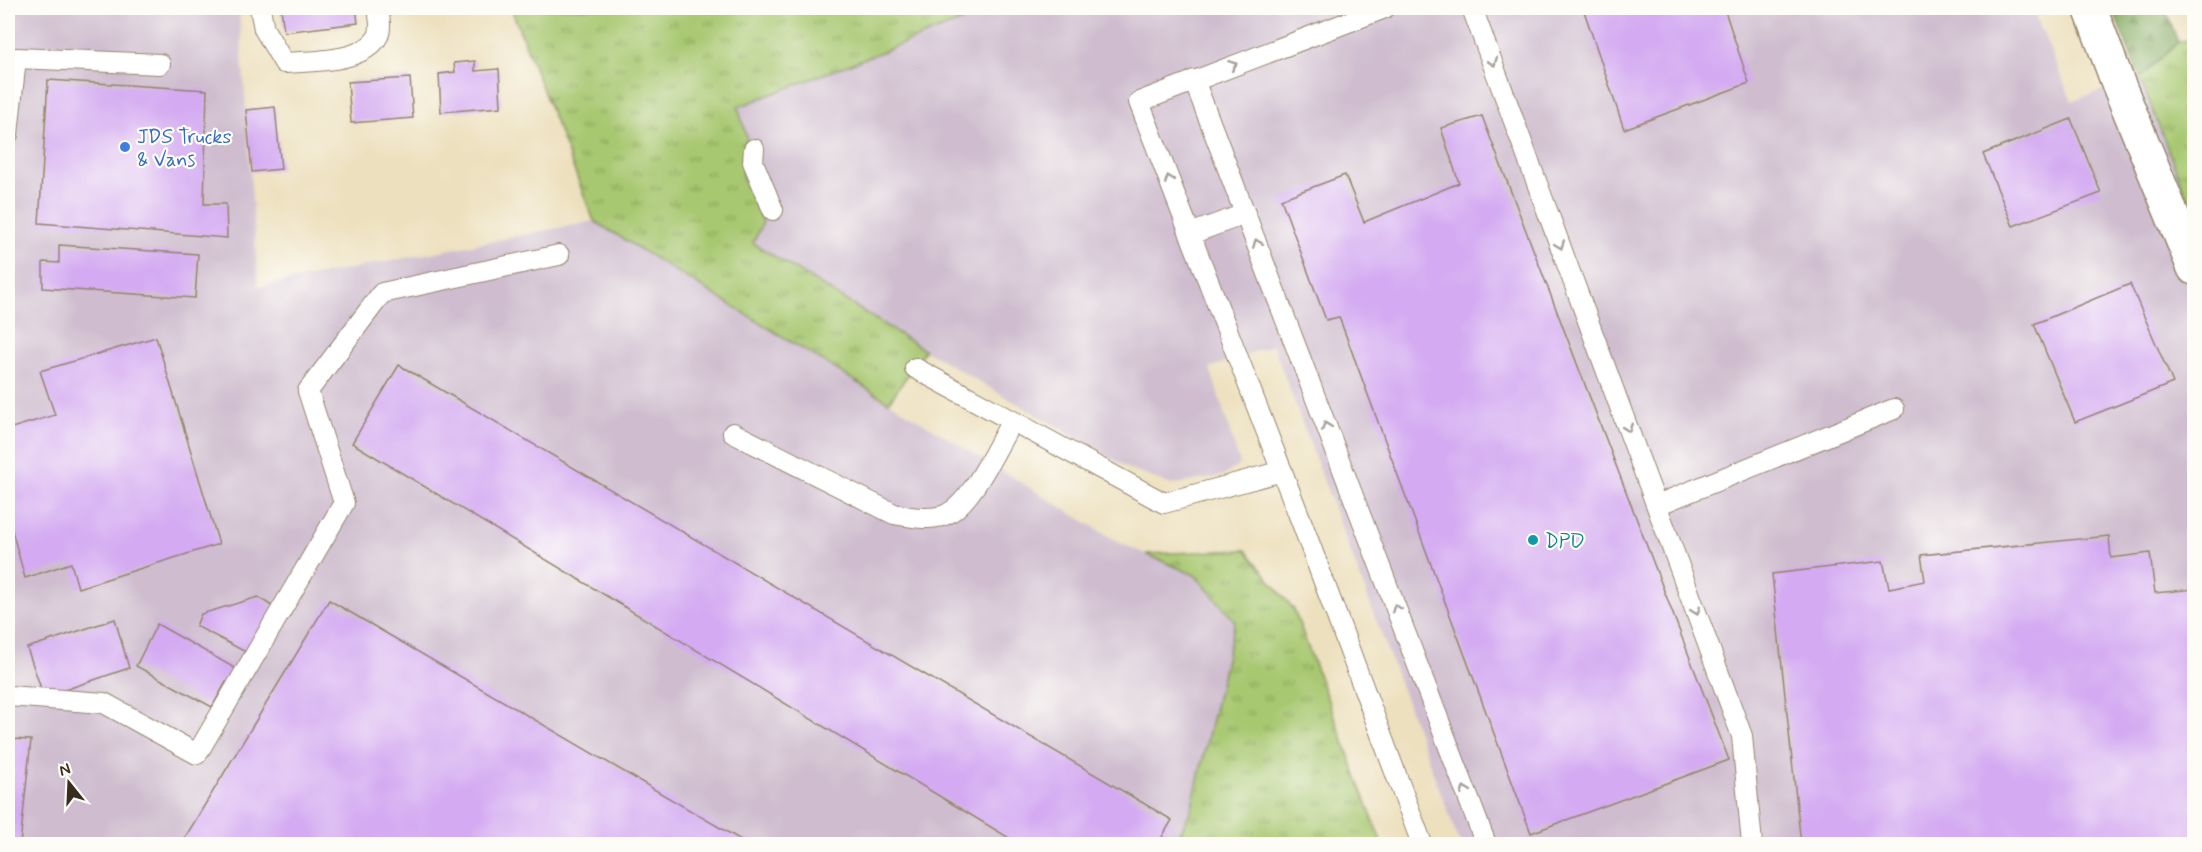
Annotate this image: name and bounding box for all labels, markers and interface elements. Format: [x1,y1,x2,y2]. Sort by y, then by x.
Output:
one-way arrow [1485,57,1498,67]
one-way arrow [1227,60,1237,73]
place label: JDS Trucks & Vans [137,124,231,174]
marker: JDS Trucks & Vans [118,140,132,154]
one-way arrow [1164,174,1176,185]
one-way arrow [1251,239,1264,249]
one-way arrow [1553,239,1566,250]
one-way arrow [1321,421,1333,432]
one-way arrow [1621,422,1633,433]
place label: DPD [1545,528,1585,555]
marker: DPD [1526,533,1540,547]
one-way arrow [1391,603,1403,614]
one-way arrow [1689,605,1701,616]
north arrow [39,753,99,813]
text: N [57,759,73,782]
one-way arrow [1460,785,1473,796]

